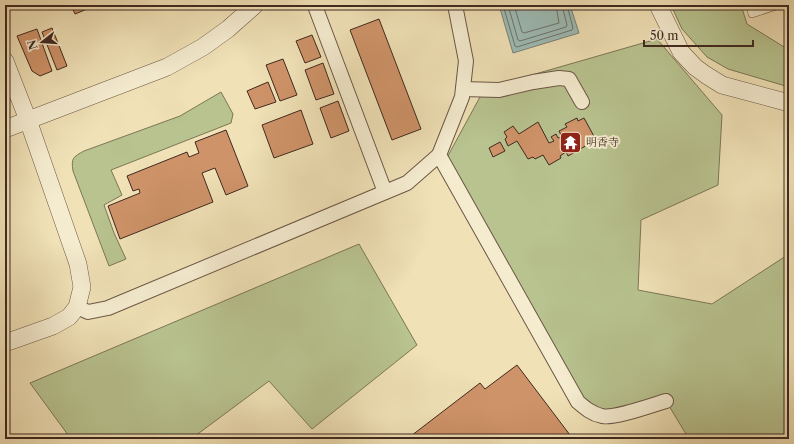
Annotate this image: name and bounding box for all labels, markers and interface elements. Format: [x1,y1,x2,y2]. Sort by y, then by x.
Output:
north arrow [22,22,62,62]
scale bar [644,22,753,48]
text: 50 m [650,28,679,43]
text: N [24,38,41,52]
temple icon: 明香寺 [558,129,584,155]
place label: 明香寺 [586,135,619,149]

